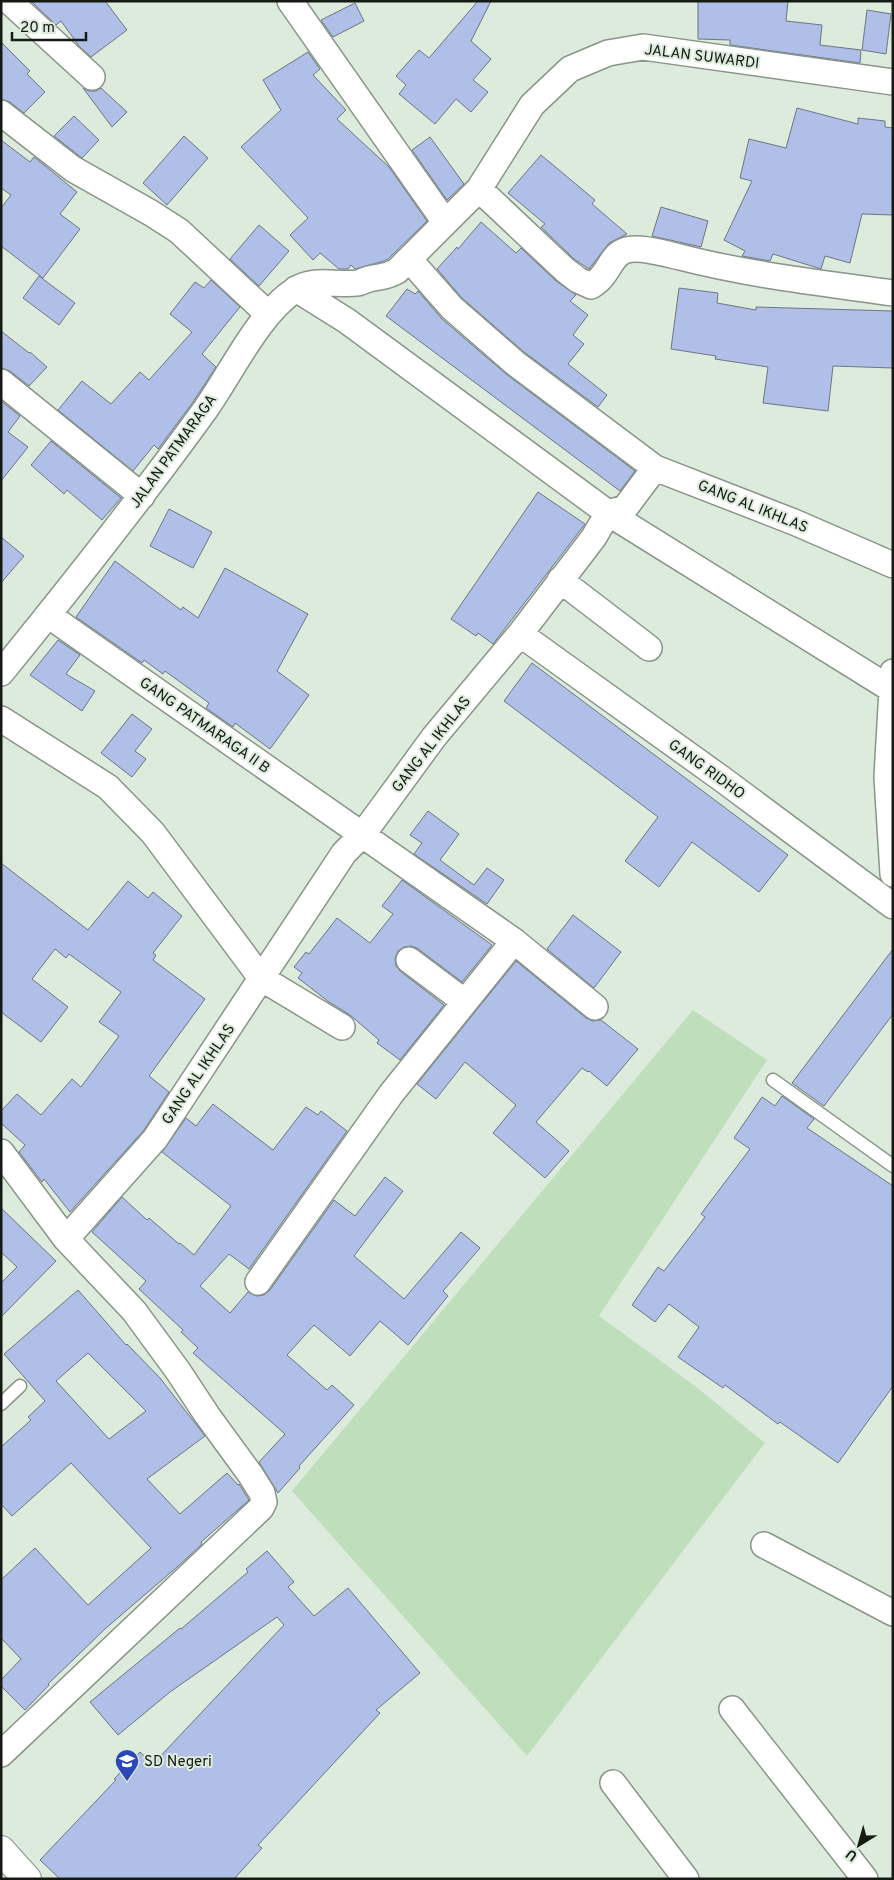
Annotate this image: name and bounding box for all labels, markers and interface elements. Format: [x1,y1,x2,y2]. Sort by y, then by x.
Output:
scale bar [12,10,86,42]
text: 20 m [20,19,55,38]
street label: JALAN SUWARDI [643,41,760,74]
street label: JALAN PATMARAGA [126,391,222,513]
street label: GANG AL IKHLAS [695,477,810,538]
street label: GANG PATMARAGA II B [135,674,273,778]
street label: GANG AL IKHLAS [389,693,476,797]
street label: GANG RIDHO [664,736,748,804]
street label: GANG AL IKHLAS [159,1021,240,1129]
school or university icon: SD Negeri [114,1748,140,1782]
place label: SD Negeri [144,1753,212,1772]
north arrow [834,1820,884,1870]
text: U [843,1844,861,1864]

